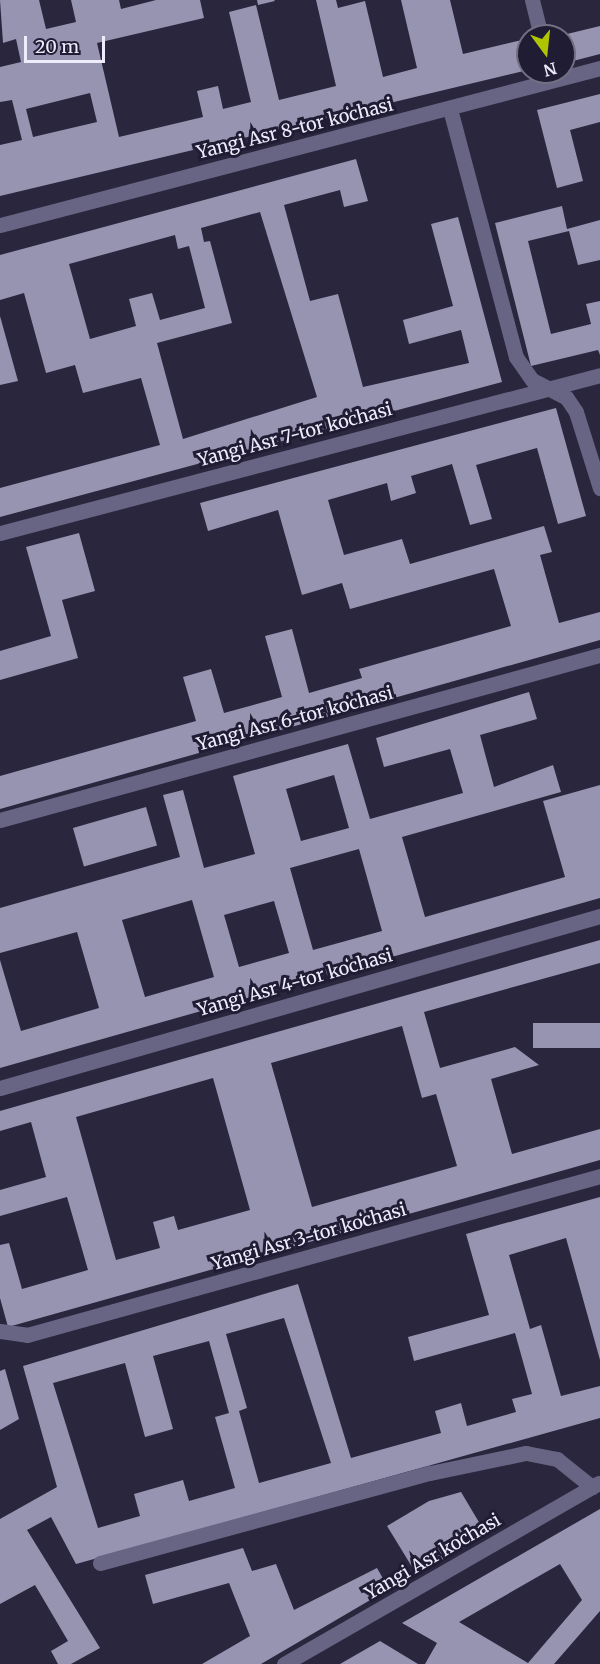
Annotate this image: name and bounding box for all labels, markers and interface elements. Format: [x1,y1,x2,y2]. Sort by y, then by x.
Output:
scale bar [27,24,108,62]
north arrow [516,24,576,84]
text: 20 m [35,35,79,58]
text: N [541,58,559,81]
street label: Yangi Asr 8-tor koʻchasi [195,94,395,164]
street label: Yangi Asr 7-tor koʻchasi [195,399,395,471]
street label: Yangi Asr 6-tor koʻchasi [195,682,395,756]
street label: Yangi Asr 4-tor koʻchasi [195,945,395,1021]
street label: Yangi Asr 3-tor koʻchasi [209,1199,409,1275]
street label: Yangi Asr koʻchasi [361,1509,505,1605]

